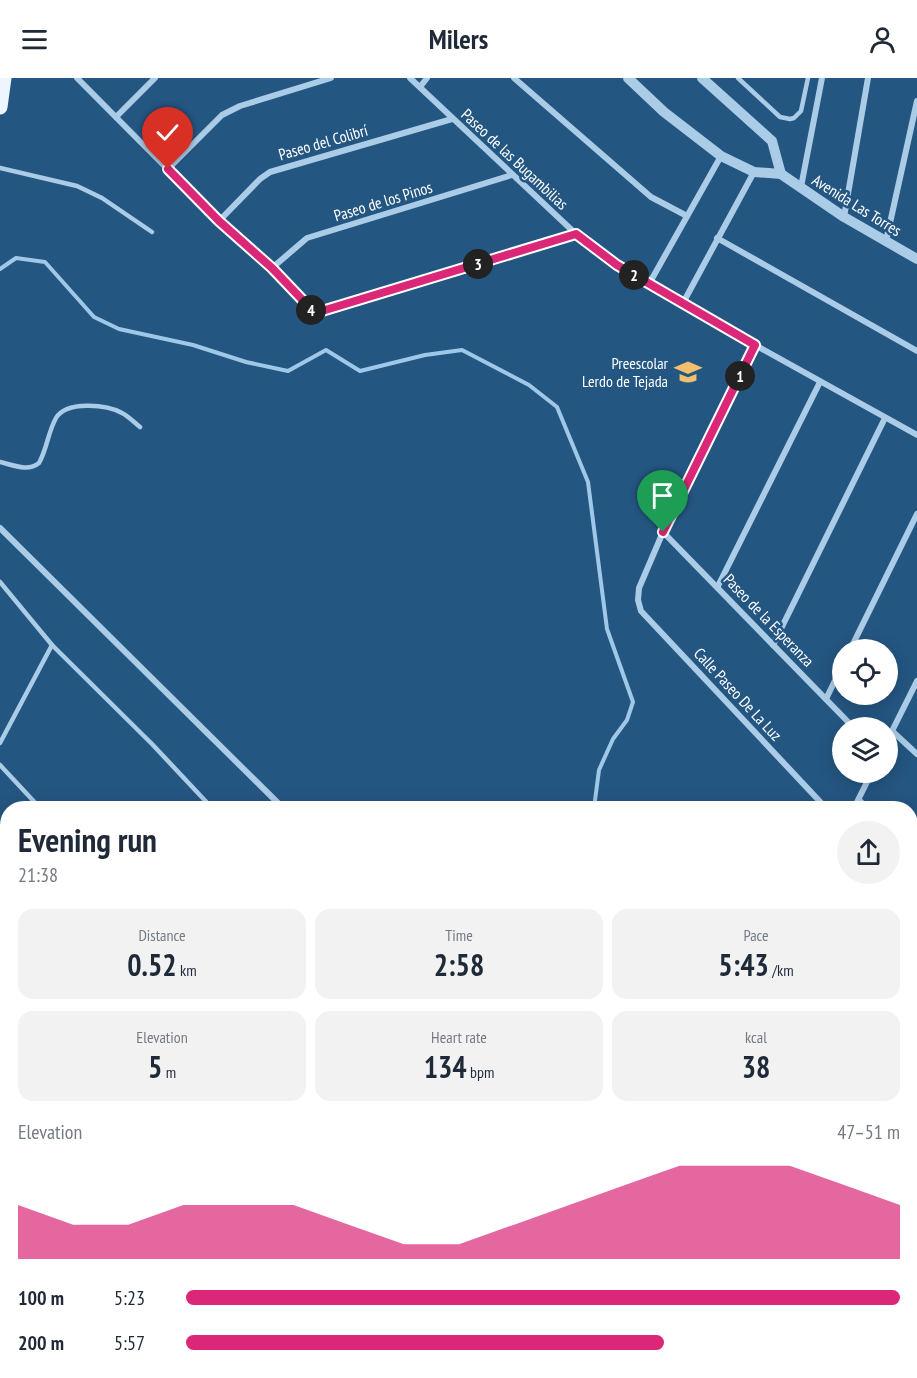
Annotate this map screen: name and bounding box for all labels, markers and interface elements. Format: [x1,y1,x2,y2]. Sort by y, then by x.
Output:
text: Milers [429,22,488,56]
icon: menu [18,23,51,56]
icon: person [866,23,899,56]
street label: Paseo de las Bugambilias [457,104,573,214]
pin [142,107,193,169]
icon: check [151,116,184,149]
street label: Paseo del Colibrí [276,120,370,164]
street label: Avenida Las Torres [809,170,905,240]
street label: Paseo de los Pinos [331,177,435,225]
pin: 3 [463,249,493,279]
text: 3 [474,254,482,274]
pin: 2 [619,260,649,290]
text: 2 [630,265,638,285]
pin: 4 [296,295,326,325]
text: 4 [307,300,315,320]
place label: Preescolar Lerdo de Tejada [582,353,669,391]
school or university icon: Preescolar Lerdo de Tejada [673,357,703,387]
pin: 1 [725,361,755,391]
text: 1 [736,366,744,386]
pin [637,470,688,532]
icon: arrive [646,479,679,512]
street label: Paseo de la Esperanza [720,569,818,671]
map controls [832,639,898,783]
button: locate [832,639,898,705]
street label: Calle Paseo De La Luz [690,643,786,745]
button: layers [832,717,898,783]
text: Evening run [18,818,157,861]
button: share [837,821,900,884]
text: 21:38 [18,862,58,888]
text: Distance [138,925,186,945]
text: Time [445,925,473,945]
text: Pace [743,925,769,945]
text: 0.52 [127,945,177,984]
text: 2:58 [434,945,484,984]
text: 5:43 [718,945,769,984]
text: km [177,960,197,980]
text: /km [769,960,794,980]
text: Elevation [136,1027,188,1047]
text: Heart rate [431,1027,487,1047]
text: kcal [745,1027,767,1047]
text: 5 [148,1047,162,1086]
text: 134 [424,1047,467,1086]
text: 38 [742,1047,770,1086]
text: m [162,1062,176,1082]
text: bpm [467,1062,494,1082]
text: Elevation [18,1119,82,1145]
text: 47–51 m [837,1119,900,1145]
text: 100 m [18,1285,64,1311]
text: 5:23 [114,1285,145,1311]
text: 200 m [18,1330,64,1356]
text: 5:57 [114,1330,145,1356]

